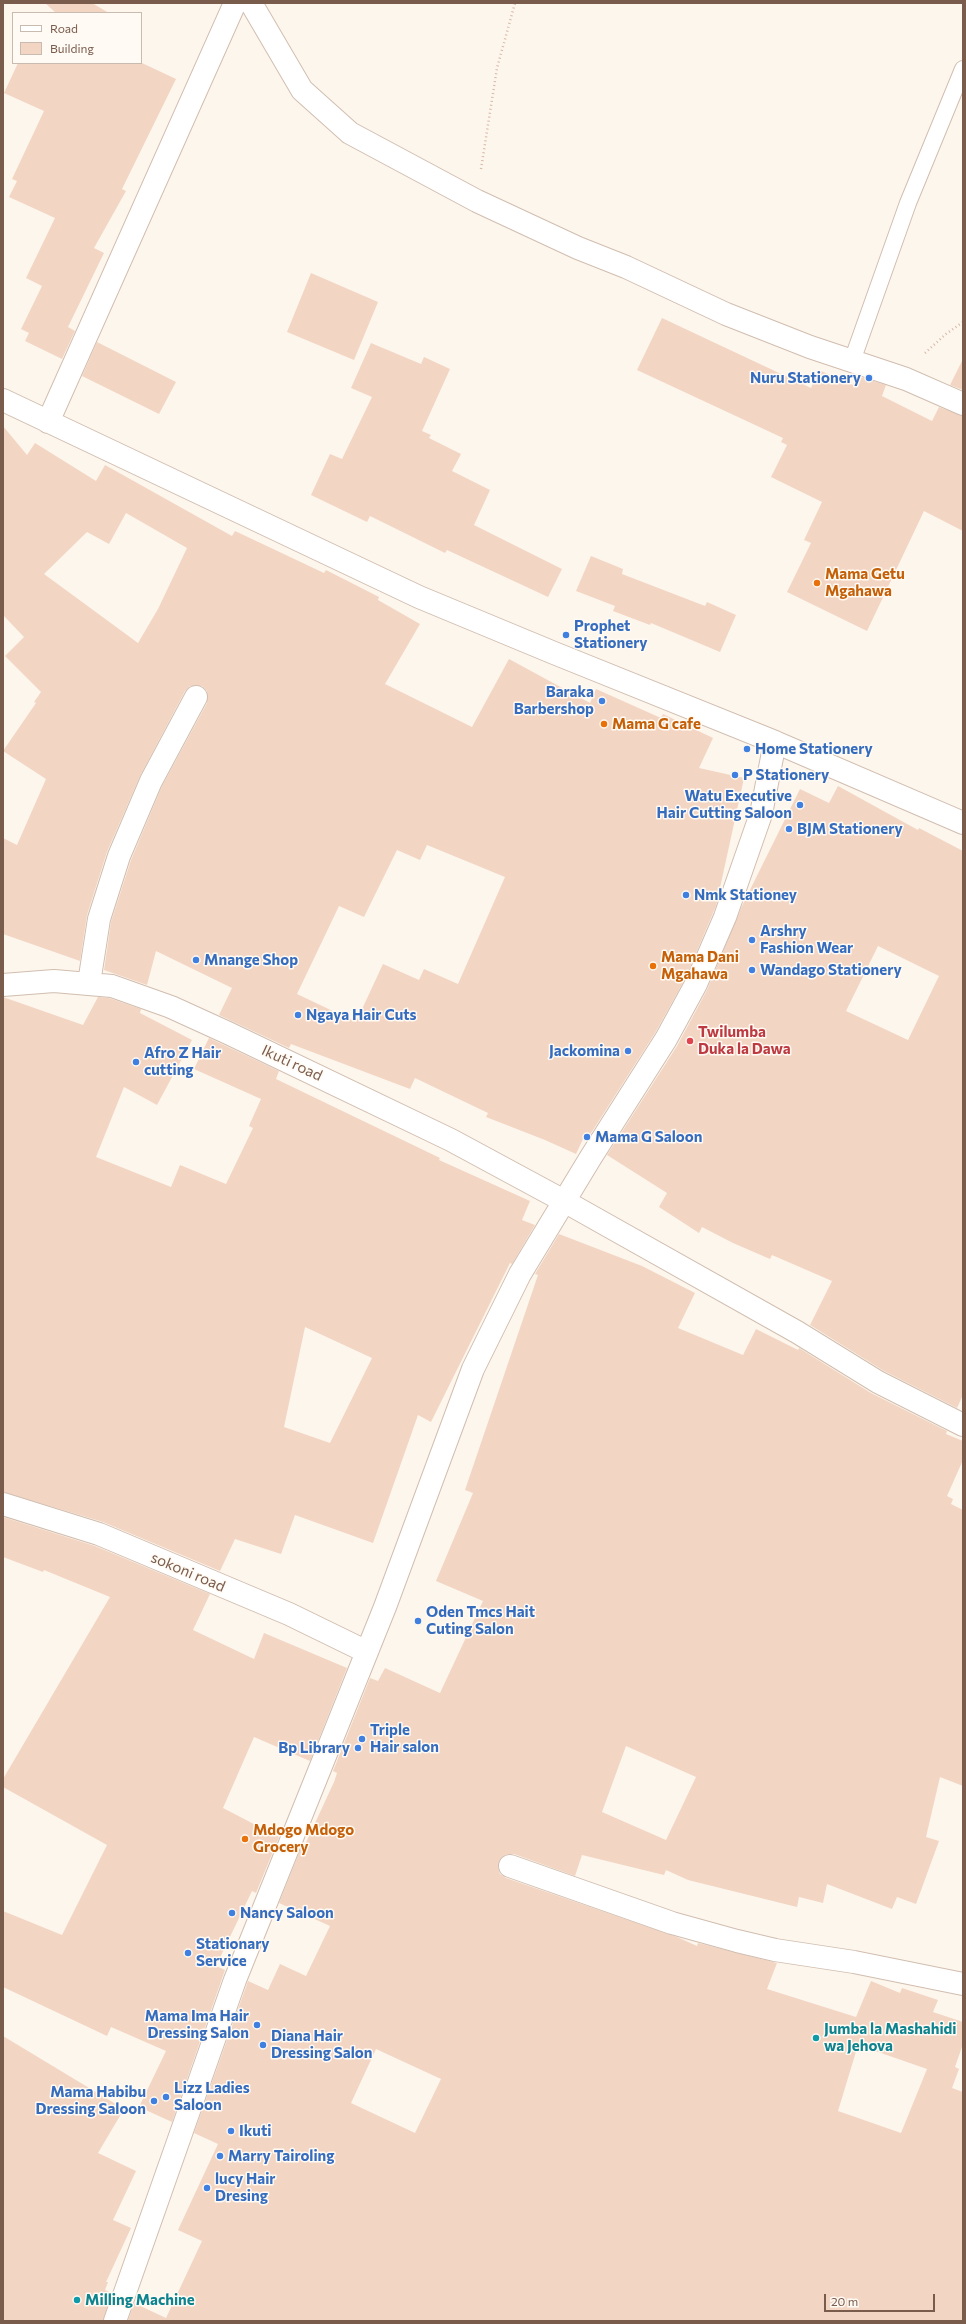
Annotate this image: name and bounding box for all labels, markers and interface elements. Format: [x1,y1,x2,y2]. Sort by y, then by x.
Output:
legend [12,12,142,64]
text: Road [50,21,78,35]
text: Building [50,41,94,55]
place label: Nuru Stationery [750,369,861,387]
marker: Nuru Stationery [864,373,874,383]
place label: Mama Getu Mgahawa [825,565,905,600]
marker: Mama Getu Mgahawa [812,578,822,588]
place label: Prophet Stationery [574,617,648,652]
marker: Prophet Stationery [561,630,571,640]
place label: Baraka Barbershop [514,683,594,718]
marker: Baraka Barbershop [597,696,607,706]
place label: Mama G cafe [612,715,701,733]
marker: Mama G cafe [599,719,609,729]
place label: Home Stationery [755,740,873,758]
marker: Home Stationery [742,744,752,754]
place label: P Stationery [743,766,829,784]
marker: P Stationery [730,770,740,780]
place label: Watu Executive Hair Cutting Saloon [657,787,792,822]
marker: Watu Executive Hair Cutting Saloon [795,800,805,810]
place label: BJM Stationery [797,820,903,838]
marker: BJM Stationery [784,824,794,834]
place label: Nmk Stationey [694,886,797,904]
marker: Nmk Stationey [681,890,691,900]
place label: Arshry Fashion Wear [760,922,853,957]
marker: Arshry Fashion Wear [747,935,757,945]
place label: Mama Dani Mgahawa [661,948,739,983]
place label: Mnange Shop [204,951,298,969]
marker: Mnange Shop [191,955,201,965]
marker: Mama Dani Mgahawa [648,961,658,971]
place label: Wandago Stationery [760,961,902,979]
marker: Wandago Stationery [747,965,757,975]
place label: Ngaya Hair Cuts [306,1006,417,1024]
marker: Ngaya Hair Cuts [293,1010,303,1020]
place label: Twilumba Duka la Dawa [698,1023,791,1058]
marker: Twilumba Duka la Dawa [685,1036,695,1046]
street label: Ikuti road [259,1041,325,1085]
place label: Jackomina [549,1042,620,1060]
place label: Afro Z Hair cutting [144,1044,221,1079]
marker: Jackomina [623,1046,633,1056]
marker: Afro Z Hair cutting [131,1057,141,1067]
place label: Mama G Saloon [595,1128,702,1146]
marker: Mama G Saloon [582,1132,592,1142]
street label: sokoni road [148,1548,228,1596]
place label: Oden Tmcs Hait Cuting Salon [426,1603,535,1638]
marker: Oden Tmcs Hait Cuting Salon [413,1616,423,1626]
place label: Triple Hair salon [370,1721,439,1756]
marker: Triple Hair salon [357,1734,367,1744]
place label: Bp Library [278,1739,350,1757]
marker: Bp Library [353,1743,363,1753]
place label: Mdogo Mdogo Grocery [253,1821,354,1856]
marker: Mdogo Mdogo Grocery [240,1834,250,1844]
place label: Nancy Saloon [240,1904,334,1922]
marker: Nancy Saloon [227,1908,237,1918]
place label: Stationary Service [196,1935,270,1970]
marker: Stationary Service [183,1948,193,1958]
place label: Mama Ima Hair Dressing Salon [145,2007,249,2042]
marker: Mama Ima Hair Dressing Salon [252,2020,262,2030]
place label: Jumba la Mashahidi wa Jehova [824,2020,957,2055]
place label: Diana Hair Dressing Salon [271,2027,372,2062]
marker: Jumba la Mashahidi wa Jehova [811,2033,821,2043]
marker: Diana Hair Dressing Salon [258,2040,268,2050]
place label: Lizz Ladies Saloon [174,2079,250,2114]
place label: Mama Habibu Dressing Saloon [36,2083,146,2118]
marker: Lizz Ladies Saloon [161,2092,171,2102]
marker: Mama Habibu Dressing Saloon [149,2096,159,2106]
place label: Ikuti [239,2122,271,2140]
marker: Ikuti [226,2126,236,2136]
place label: Marry Tairoling [228,2147,335,2165]
marker: Marry Tairoling [215,2151,225,2161]
place label: lucy Hair Dresing [215,2170,276,2205]
marker: lucy Hair Dresing [202,2183,212,2193]
scale bar [826,2286,937,2312]
place label: Milling Machine [85,2291,195,2309]
text: 20 m [831,2294,858,2308]
marker: Milling Machine [72,2295,82,2305]

